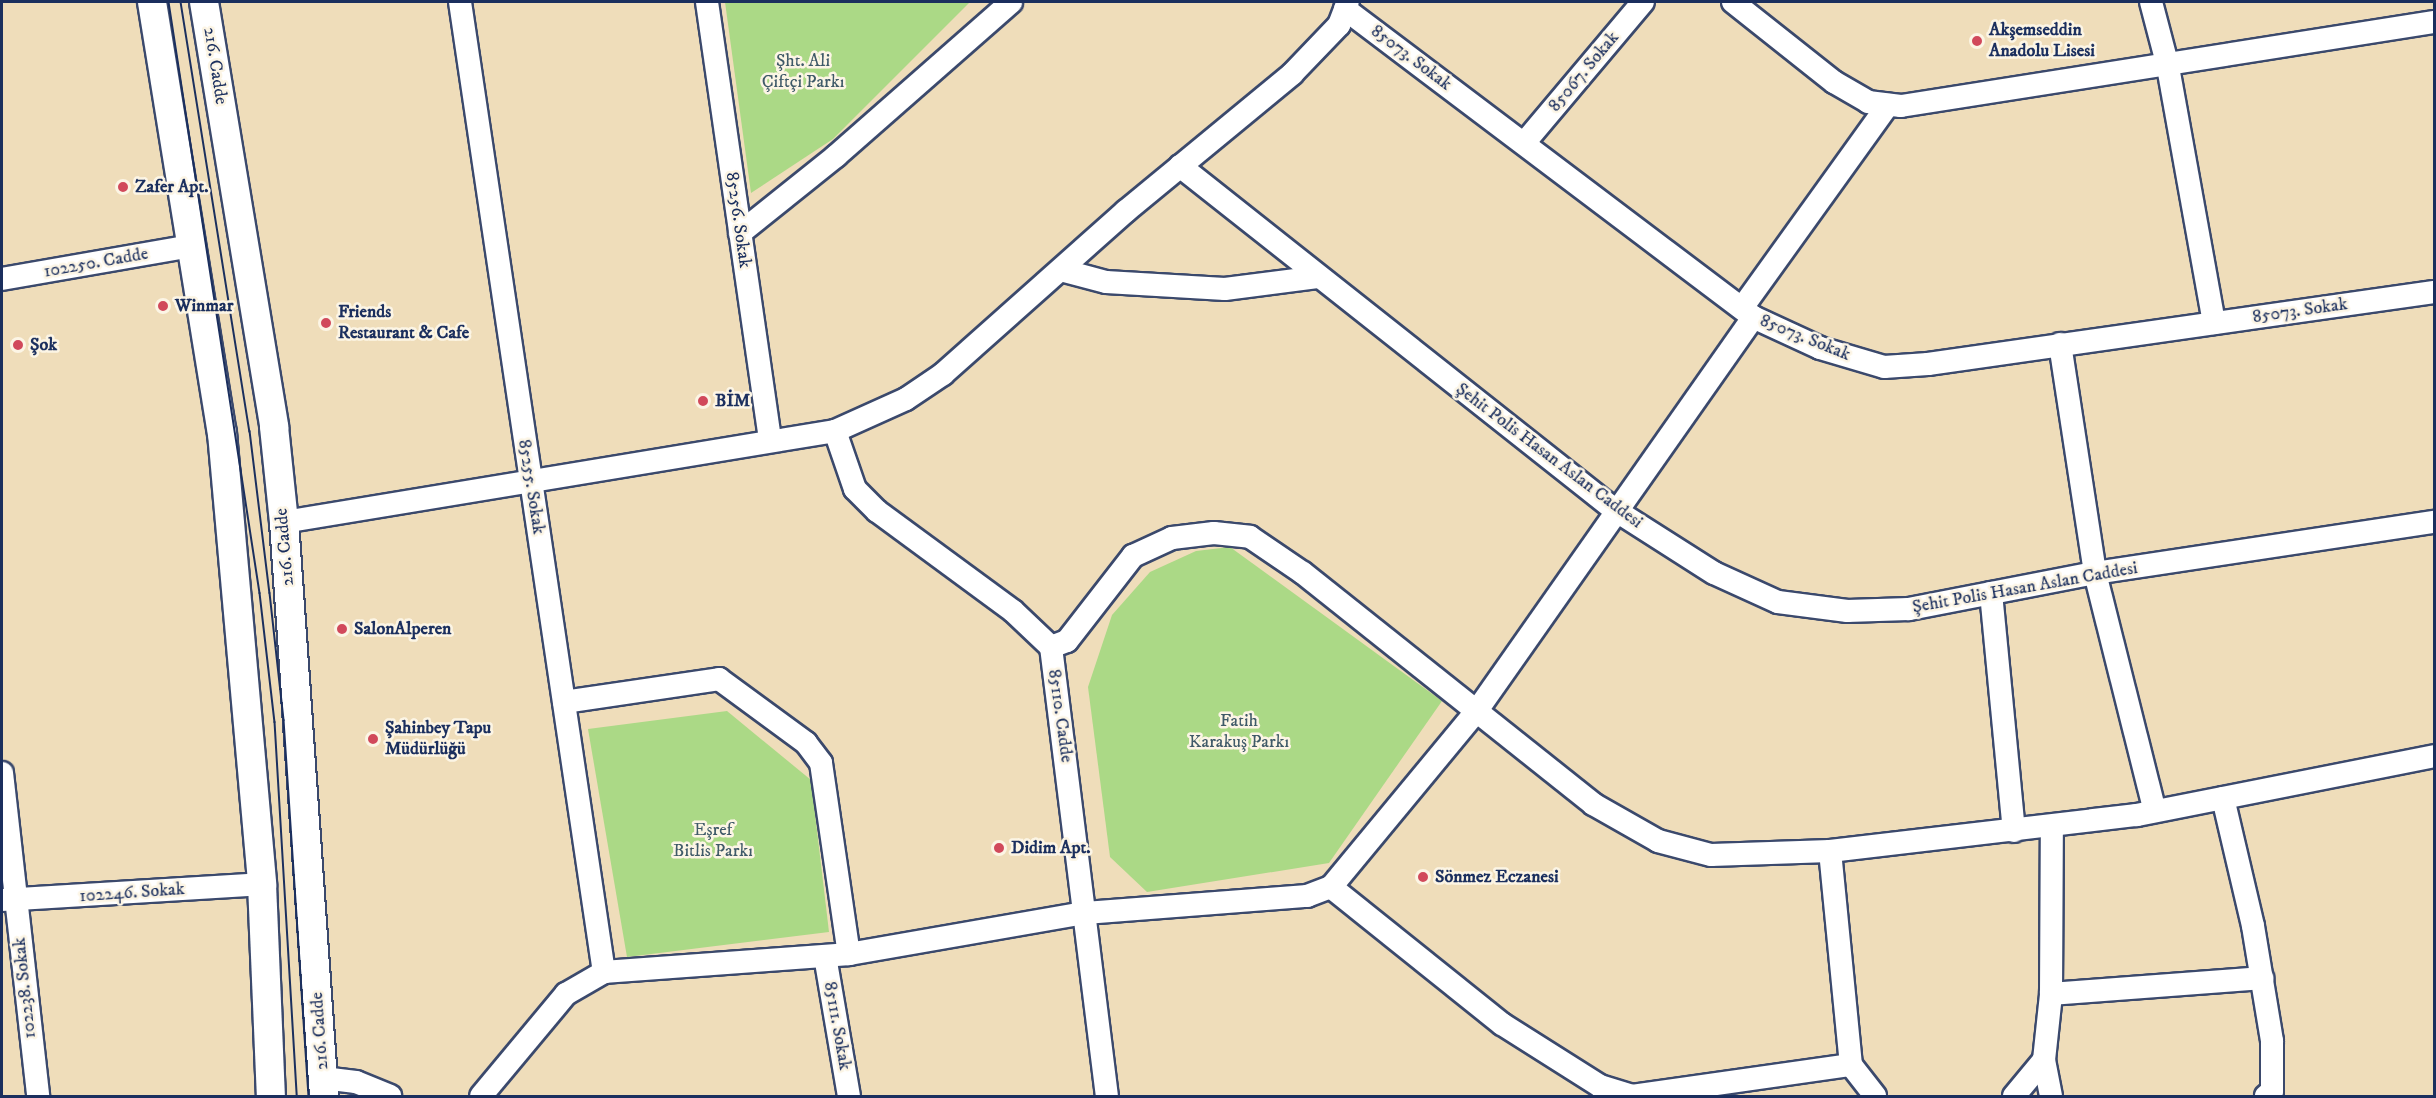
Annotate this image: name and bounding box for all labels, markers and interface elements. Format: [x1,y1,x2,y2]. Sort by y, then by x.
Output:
place label: Akşemseddin Anadolu Lisesi [1989,20,2095,63]
street label: 85073. Sokak [1366,21,1456,95]
street label: 216. Cadde [198,26,232,106]
street label: 85067. Sokak [1544,27,1624,117]
marker: Akşemseddin Anadolu Lisesi [1970,34,1984,48]
park label: Şht. Ali Çiftçi Parkı [762,51,844,94]
street label: 85256. Sokak [721,171,755,269]
place label: Zafer Apt. [135,176,208,198]
marker: Zafer Apt. [116,180,130,194]
street label: 102250. Cadde [42,243,150,283]
street label: 85073. Sokak [2251,294,2349,328]
place label: Winmar [175,295,233,317]
marker: Winmar [156,299,170,313]
place label: Friends Restaurant & Cafe [338,302,469,344]
street label: 85073. Sokak [1757,310,1853,366]
marker: Friends Restaurant & Cafe [319,316,333,330]
place label: Şok [30,334,57,356]
marker: Şok [11,338,25,352]
street label: Şehit Polis Hasan Aslan Caddesi [1451,379,1647,533]
place label: BİM [715,390,750,412]
marker: BİM [696,394,710,408]
street label: 85255. Sokak [513,438,549,536]
street label: 216. Cadde [271,507,299,587]
street label: Şehit Polis Hasan Aslan Caddesi [1911,558,2139,618]
place label: SalonAlperen [354,618,451,640]
marker: SalonAlperen [335,622,349,636]
street label: 85110. Cadde [1043,668,1077,764]
park label: Fatih Karakuş Parkı [1189,711,1289,754]
place label: Şahinbey Tapu Müdürlüğü [385,718,491,760]
marker: Şahinbey Tapu Müdürlüğü [366,732,380,746]
park label: Eşref Bitlis Parkı [673,820,753,862]
place label: Didim Apt. [1011,837,1091,859]
marker: Didim Apt. [992,841,1006,855]
place label: Sönmez Eczanesi [1435,866,1559,888]
marker: Sönmez Eczanesi [1416,870,1430,884]
street label: 102246. Sokak [79,879,185,907]
street label: 102238. Sokak [9,936,41,1040]
street label: 85111. Sokak [819,980,855,1072]
street label: 216. Cadde [307,991,333,1071]

